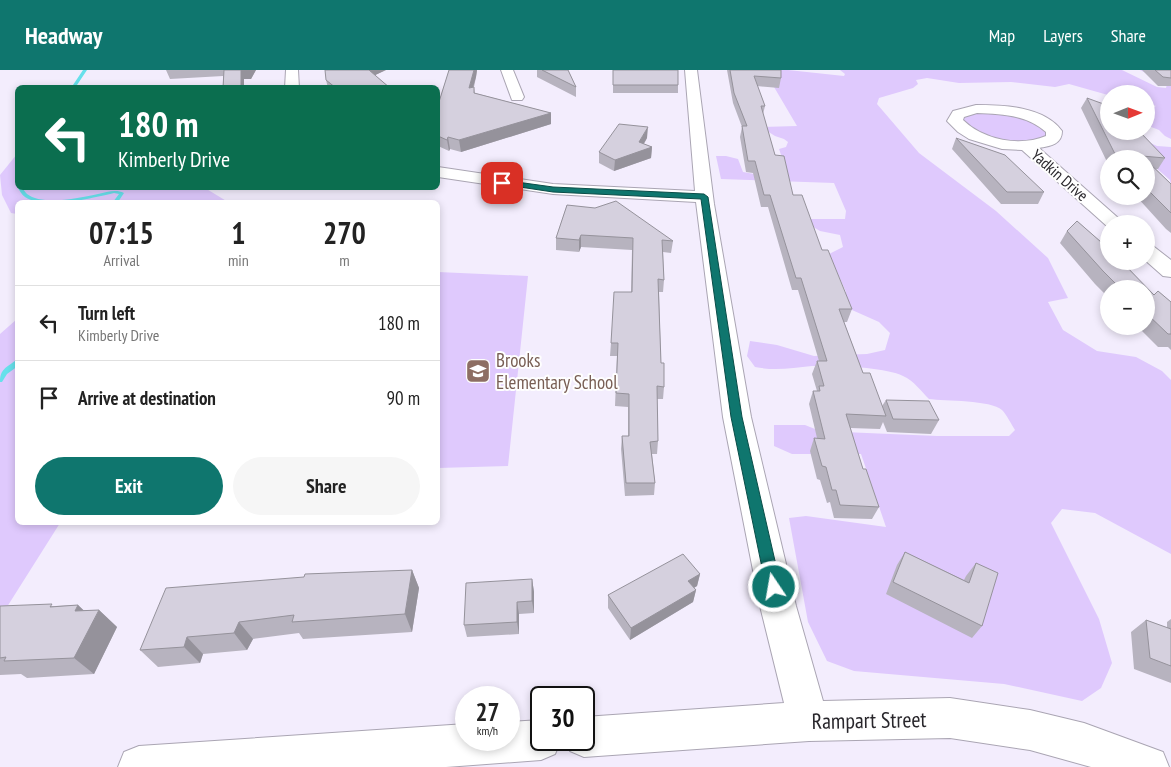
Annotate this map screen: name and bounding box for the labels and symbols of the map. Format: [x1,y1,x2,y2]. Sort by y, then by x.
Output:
north arrow [1100,85,1155,140]
street label: Yadkin Drive [1027,145,1093,205]
pin [481,162,523,204]
place label: Brooks Elementary School [496,348,618,394]
school or university icon: Brooks Elementary School [465,358,491,384]
position arrow [747,560,799,612]
speed limit sign: 30 [530,686,595,751]
street label: Rampart Street [811,705,927,735]

